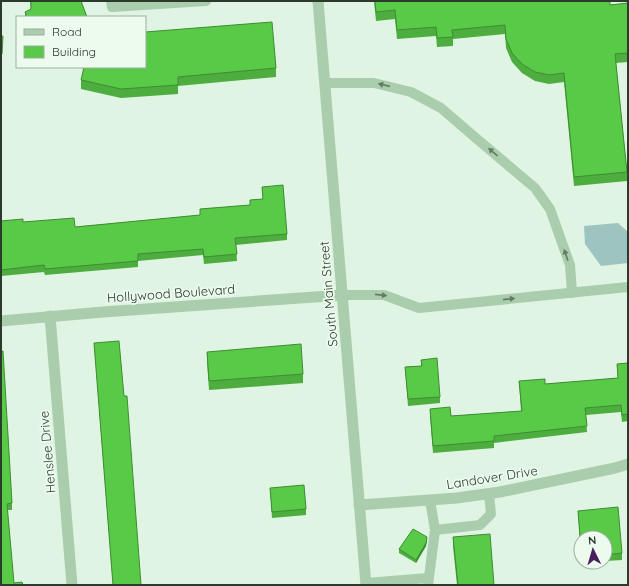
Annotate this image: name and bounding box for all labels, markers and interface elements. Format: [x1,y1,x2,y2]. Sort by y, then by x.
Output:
legend [16,16,146,68]
text: Road [52,24,82,39]
text: Building [52,44,96,59]
one-way arrow [377,82,390,88]
one-way arrow [487,147,498,156]
street label: South Main Street [315,241,341,347]
one-way arrow [563,248,569,260]
street label: Hollywood Boulevard [106,281,236,305]
one-way arrow [375,292,388,299]
one-way arrow [503,296,515,303]
street label: Henslee Drive [35,410,59,494]
street label: Landover Drive [445,462,539,492]
north arrow [573,530,613,570]
text: N [587,533,597,547]

